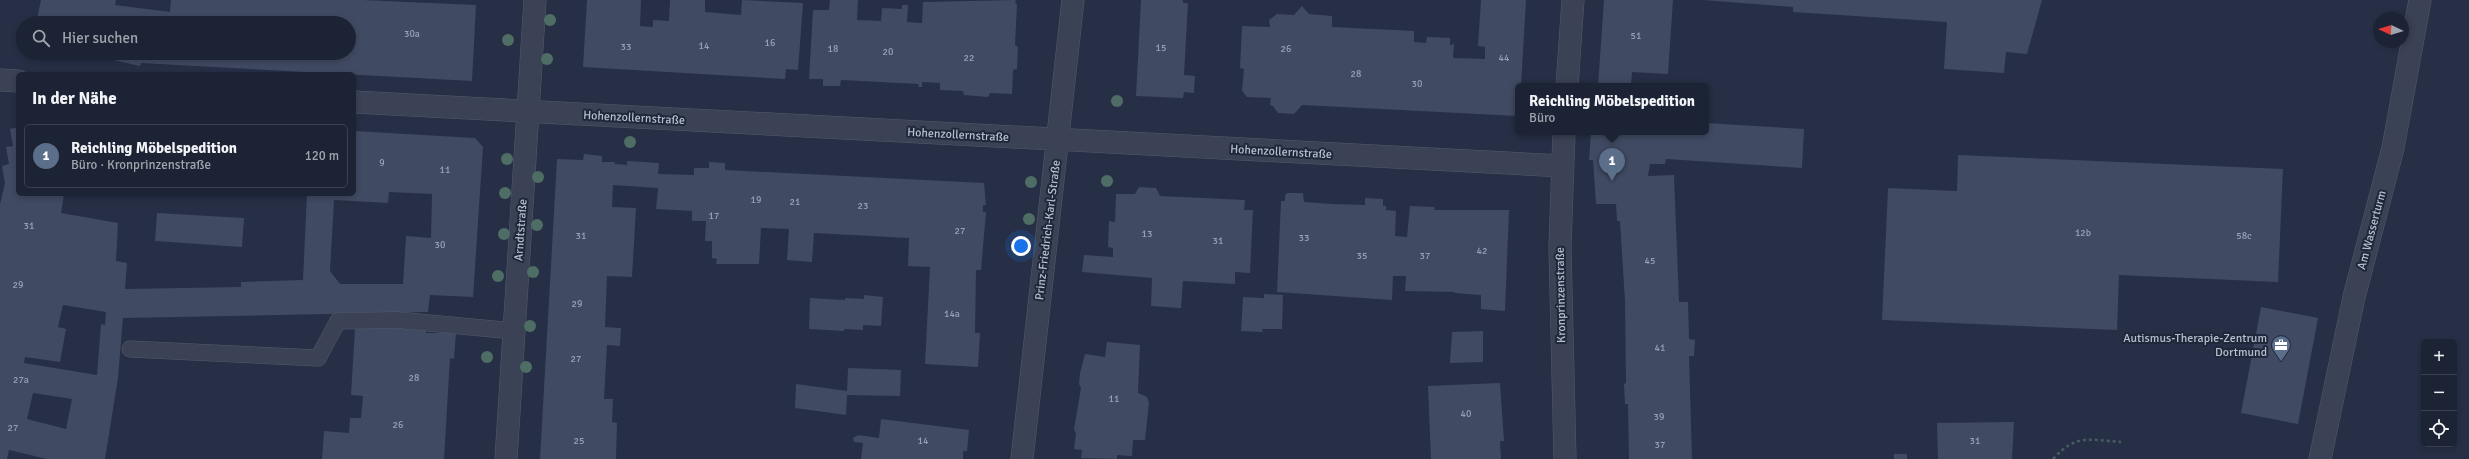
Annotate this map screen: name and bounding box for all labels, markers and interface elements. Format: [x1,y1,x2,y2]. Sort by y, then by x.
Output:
north arrow [2373,12,2409,48]
search box [16,16,356,60]
icon: search [30,27,52,49]
house number: 30a [404,28,420,40]
text: Hier suchen [62,29,138,47]
house number: 51 [1631,30,1641,42]
house number: 16 [765,37,775,49]
house number: 14 [699,40,710,52]
house number: 33 [621,41,631,53]
house number: 15 [1156,42,1166,54]
house number: 18 [828,43,838,55]
house number: 26 [1281,43,1291,55]
house number: 20 [883,46,893,58]
house number: 22 [964,52,974,64]
house number: 44 [1499,52,1510,64]
house number: 28 [1351,68,1361,80]
house number: 30 [1412,78,1422,90]
popup [1515,83,1709,135]
text: In der Nähe [32,88,117,109]
text: Reichling Möbelspedition [1529,92,1695,110]
street label: Hohenzollernstraße [583,108,685,128]
text: Büro [1529,110,1555,126]
street label: Hohenzollernstraße [907,125,1009,145]
text: Reichling Möbelspedition [71,139,237,157]
street label: Hohenzollernstraße [1230,142,1332,162]
text: 1 [42,148,50,164]
text: 120 m [305,148,339,164]
pin: 1 [1599,148,1625,181]
text: Büro · Kronprinzenstraße [71,157,211,173]
house number: 9 [379,157,385,169]
street label: Prinz-Friedrich-Karl-Straße [1032,159,1064,301]
house number: 11 [440,164,450,176]
street label: Am Wasserturm [2354,189,2390,271]
house number: 19 [751,194,761,206]
house number: 21 [790,196,800,208]
street label: Arndtstraße [511,198,531,262]
house number: 23 [858,200,868,212]
house number: 17 [709,210,719,222]
house number: 31 [24,220,34,232]
house number: 27 [955,225,965,237]
house number: 12b [2075,227,2091,239]
house number: 13 [1142,228,1152,240]
house number: 31 [576,230,586,242]
house number: 58c [2236,230,2252,242]
house number: 33 [1299,232,1309,244]
house number: 31 [1213,235,1223,247]
your location [1011,236,1031,256]
house number: 30 [435,239,445,251]
house number: 42 [1477,245,1487,257]
street label: Kronprinzenstraße [1553,247,1569,343]
house number: 35 [1357,250,1367,262]
house number: 37 [1420,250,1430,262]
house number: 45 [1645,255,1655,267]
house number: 29 [13,279,23,291]
house number: 29 [572,298,582,310]
house number: 14a [944,308,960,320]
place label: Autismus-Therapie-Zentrum Dortmund [2123,331,2267,360]
office icon: Autismus-Therapie-Zentrum Dortmund [2270,334,2292,362]
map controls [2421,339,2457,447]
button: + [2421,339,2457,375]
house number: 41 [1655,342,1665,354]
house number: 27 [571,353,581,365]
house number: 28 [409,372,419,384]
house number: 27a [13,374,29,386]
button: − [2421,375,2457,411]
house number: 11 [1109,393,1119,405]
house number: 40 [1461,408,1471,420]
house number: 39 [1654,411,1664,423]
button: locate [2421,411,2457,447]
house number: 26 [393,419,403,431]
house number: 27 [8,422,18,434]
house number: 25 [574,435,584,447]
house number: 14 [918,435,929,447]
house number: 31 [1970,435,1980,447]
house number: 37 [1655,439,1665,451]

